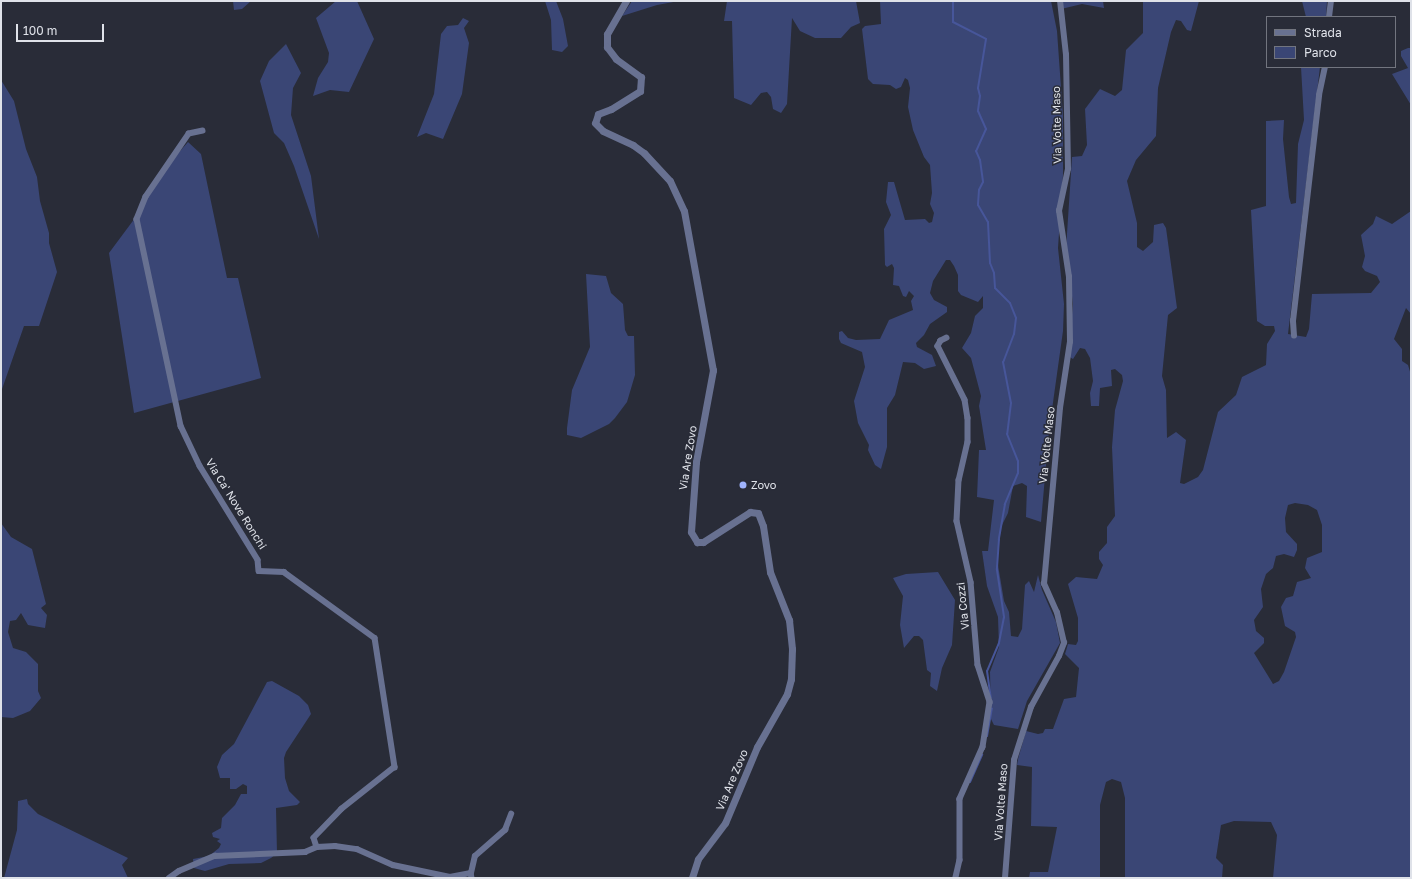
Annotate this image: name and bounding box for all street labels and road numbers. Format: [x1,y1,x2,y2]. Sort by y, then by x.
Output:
street label: Via Volte Maso [1050,86,1064,164]
street label: Via Volte Maso [1036,406,1058,484]
street label: Via Are Zovo [676,425,700,491]
street label: Via Ca' Nove Ronchi [203,456,269,552]
street label: Via Cozzi [954,582,972,630]
street label: Via Are Zovo [713,747,751,813]
street label: Via Volte Maso [992,763,1010,841]

